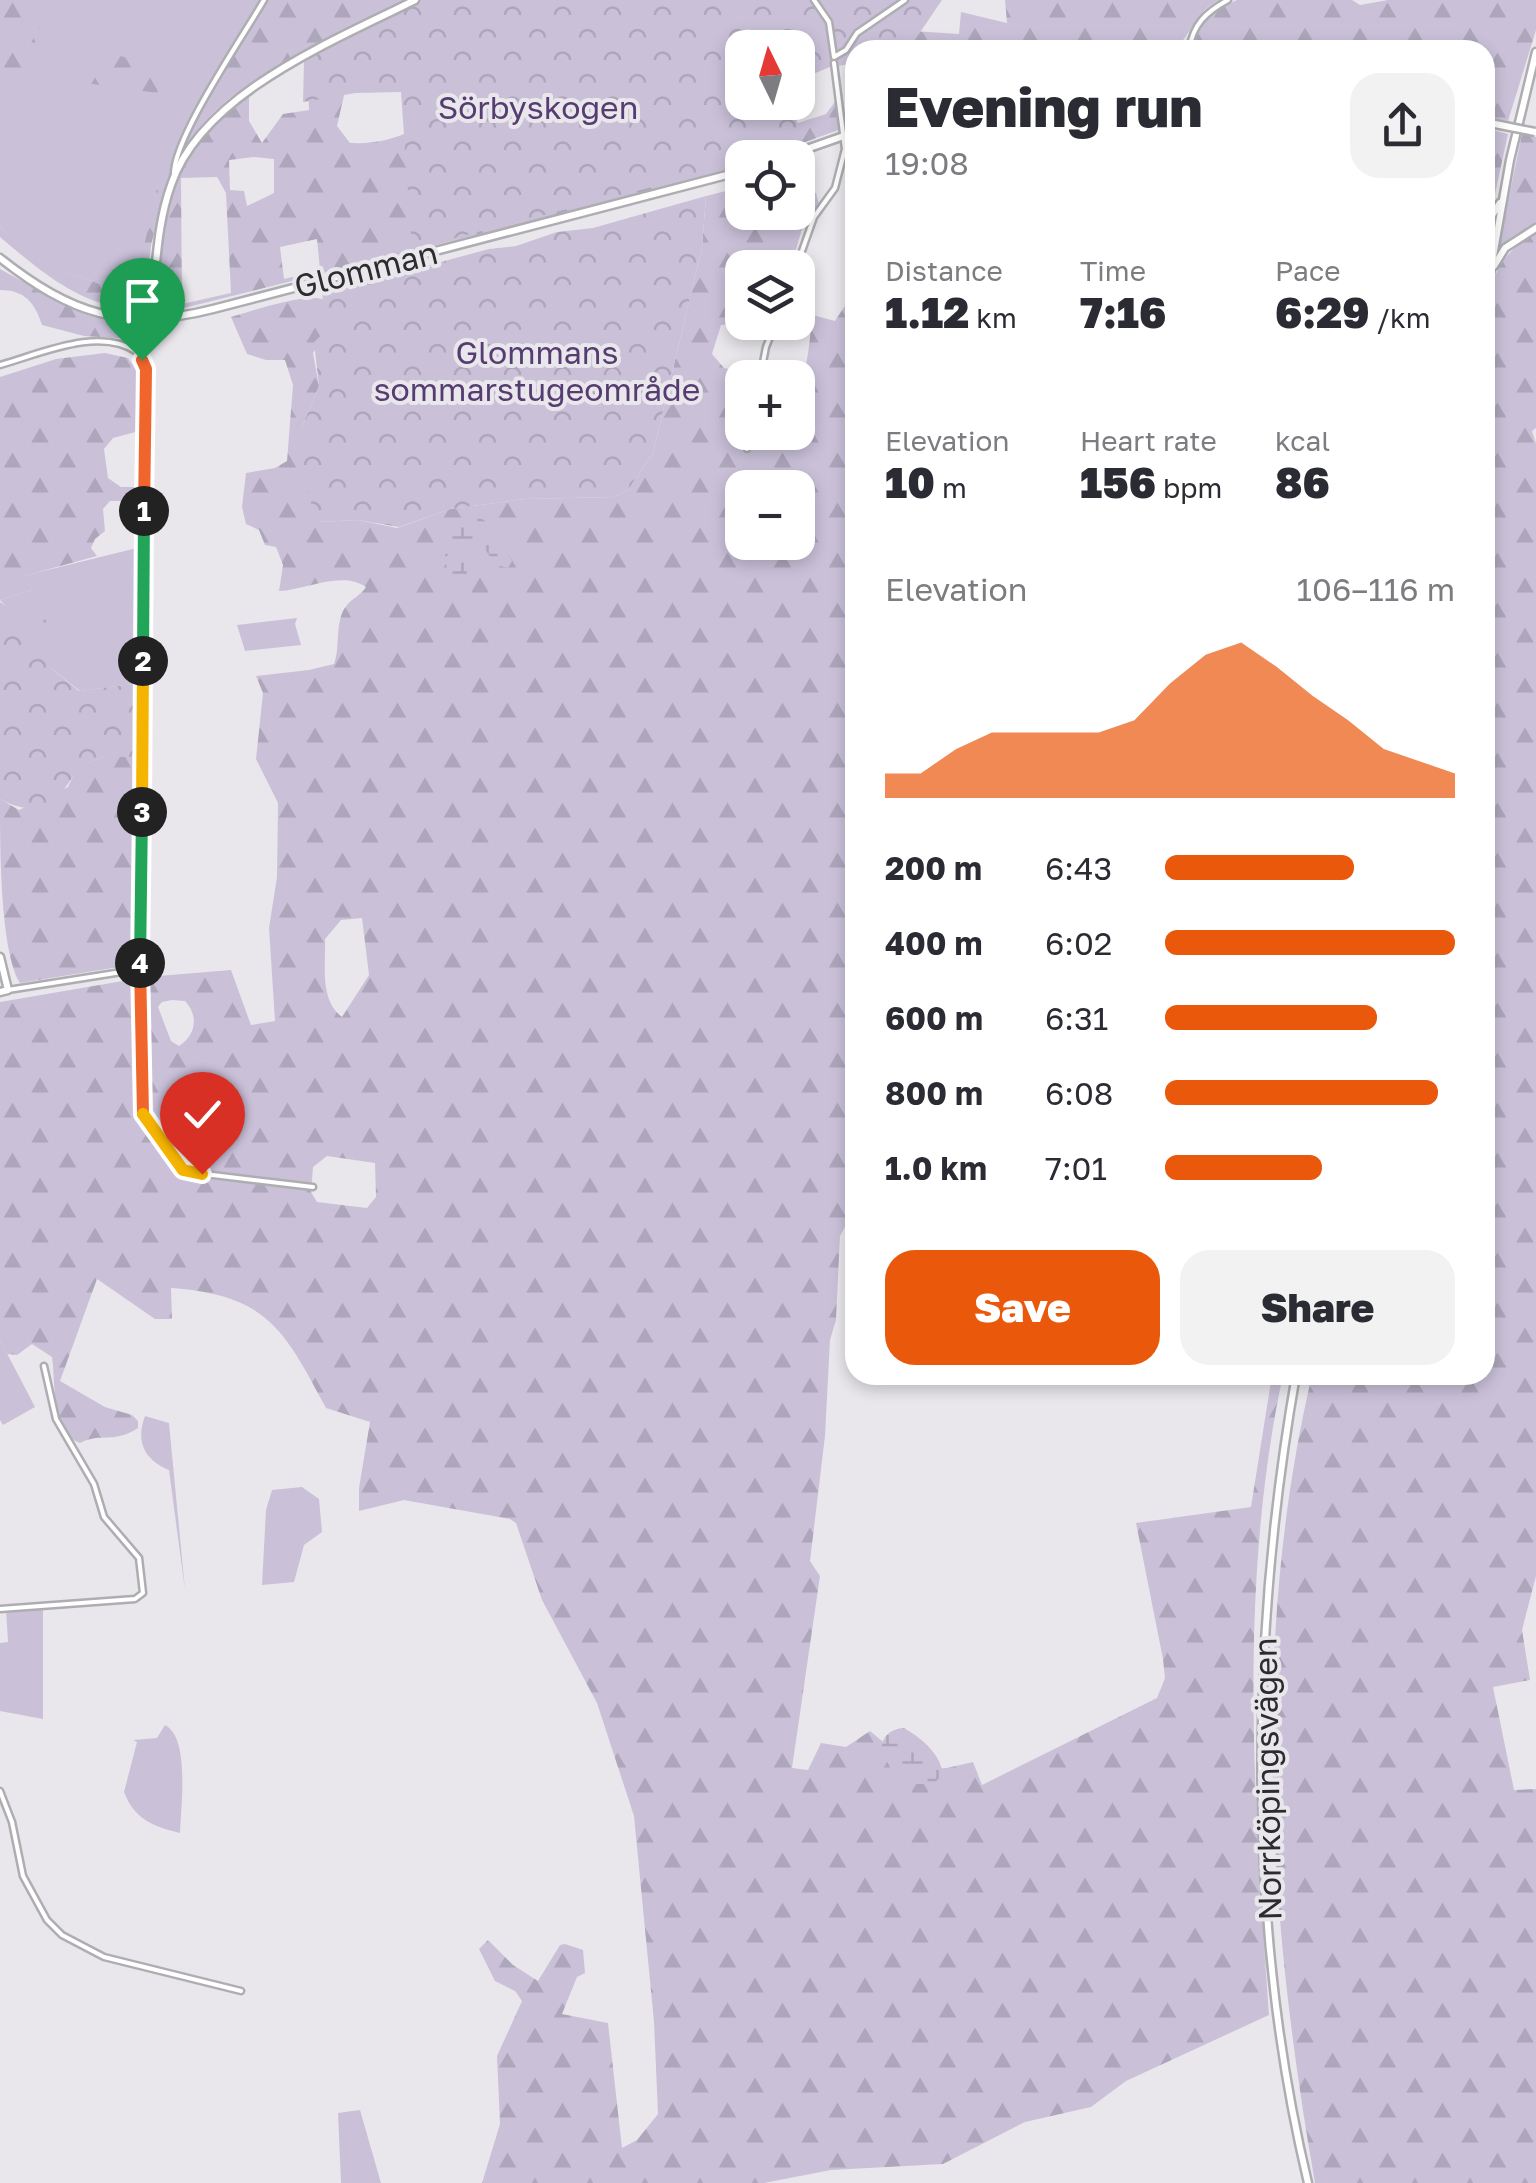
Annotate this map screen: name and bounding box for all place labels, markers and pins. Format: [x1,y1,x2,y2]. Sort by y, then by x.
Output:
pin [100,258,185,361]
pin: 1 [119,486,169,536]
pin: 2 [118,636,168,686]
pin: 3 [117,787,167,837]
pin: 4 [115,938,165,988]
pin [160,1072,245,1175]

